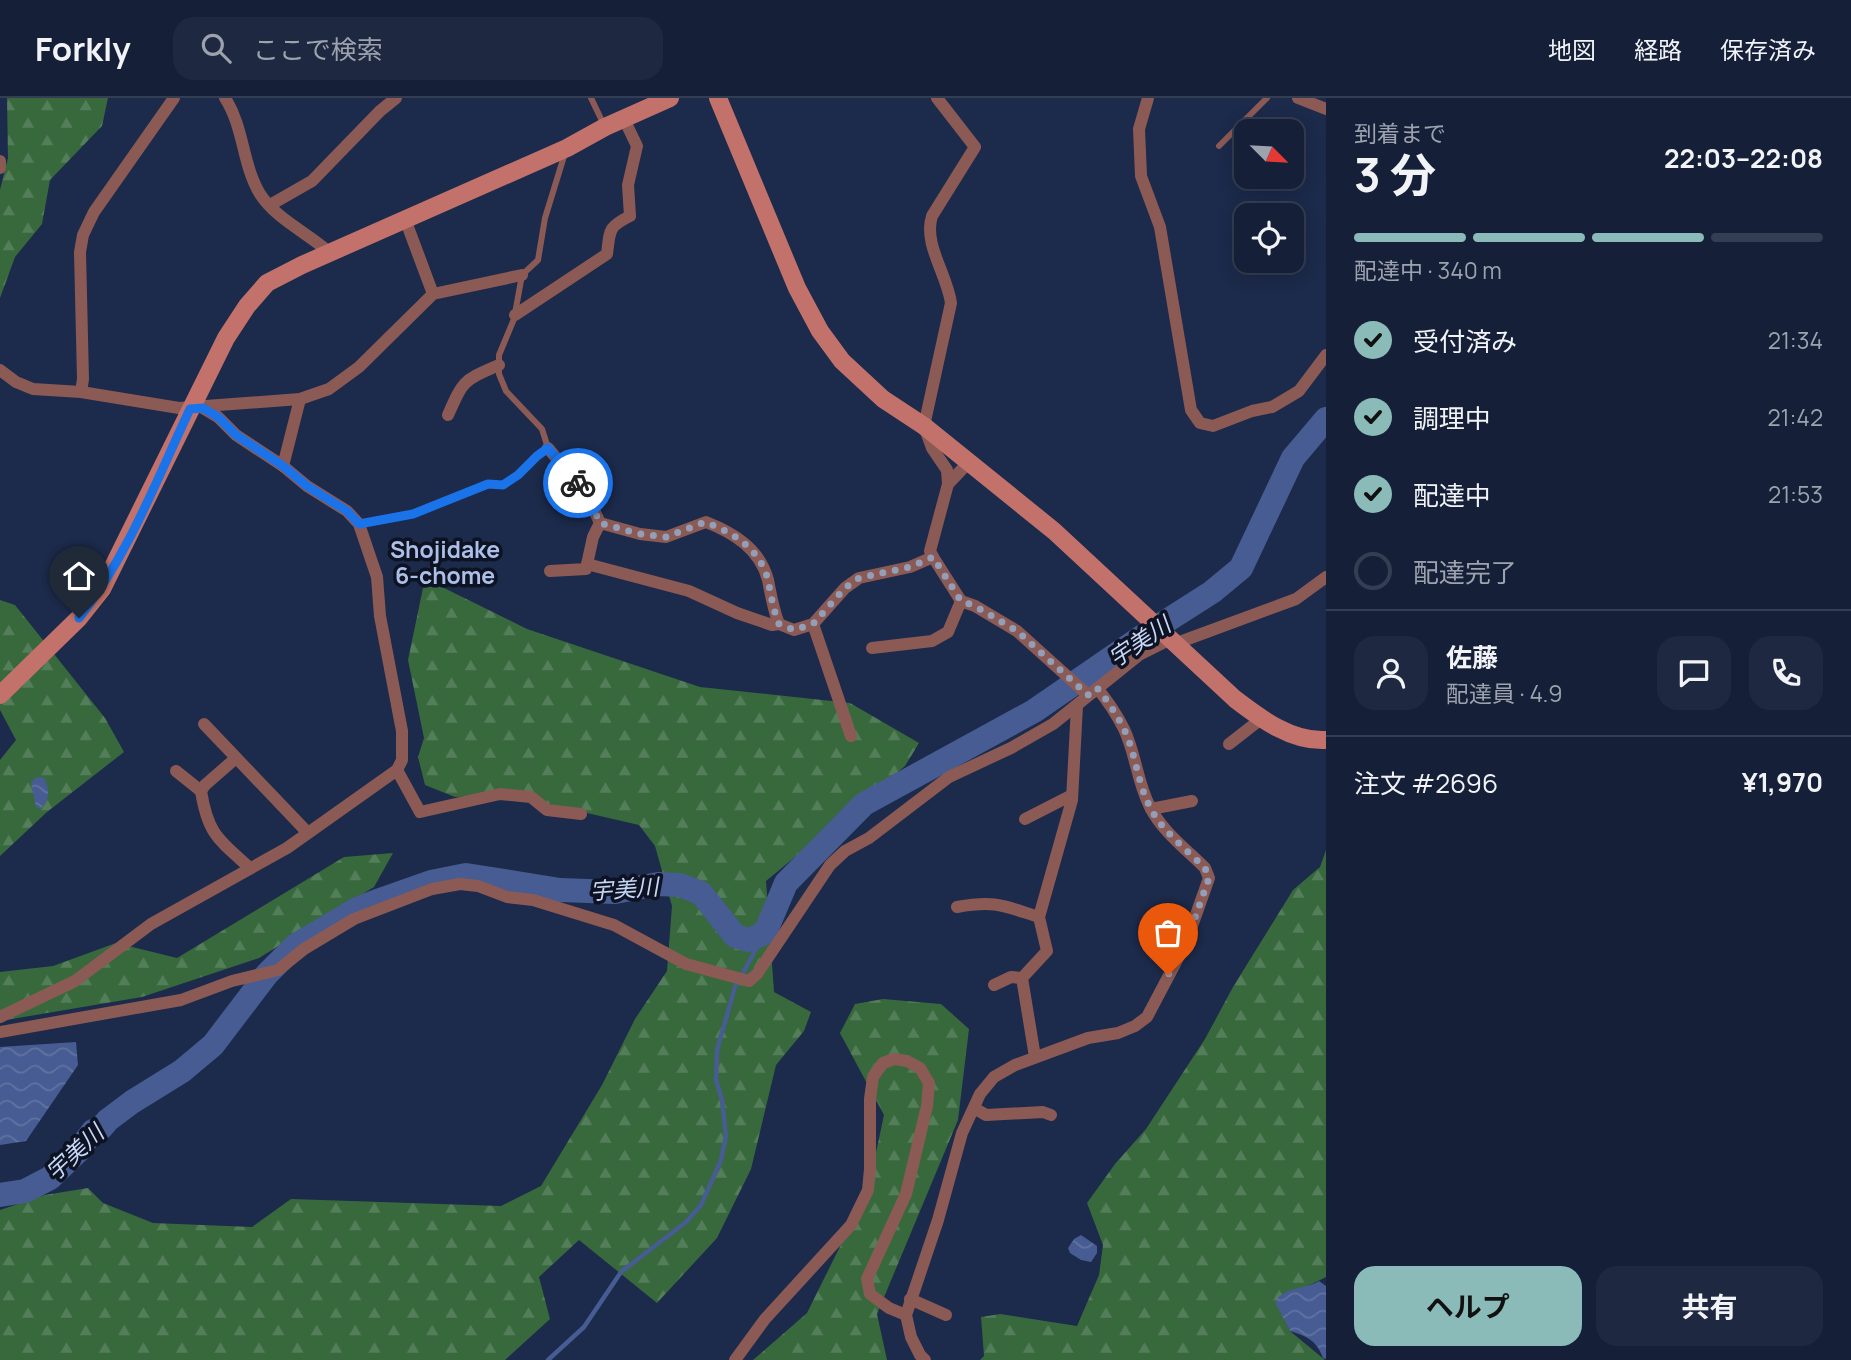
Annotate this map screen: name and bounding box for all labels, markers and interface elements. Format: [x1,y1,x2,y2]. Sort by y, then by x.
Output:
search box [173,17,663,80]
text: Forkly [35,26,131,71]
icon: search [197,29,235,67]
text: ここで検索 [253,31,383,67]
text: 地図 [1548,33,1596,66]
text: 経路 [1634,33,1682,66]
text: 保存済み [1720,33,1816,66]
text: 到着まで [1354,117,1446,149]
north arrow [1234,119,1304,189]
map controls [1234,119,1304,273]
text: 22:03–22:08 [1664,140,1823,176]
text: 3 分 [1354,143,1436,206]
button: locate [1234,203,1304,273]
text: 配達中 · 340 m [1354,254,1502,286]
icon: check [1354,321,1392,359]
text: 受付済み [1413,323,1517,359]
text: 21:34 [1768,324,1823,356]
icon: check [1354,398,1392,436]
text: 調理中 [1413,400,1491,436]
text: 21:42 [1767,401,1823,433]
courier [543,448,613,518]
icon: bike [559,464,597,502]
icon: check [1354,475,1392,513]
text: 配達中 [1413,477,1491,513]
text: 21:53 [1768,478,1823,510]
district label: Shojidake 6-chome [390,533,500,591]
pin [49,546,109,618]
text: 配達完了 [1413,554,1517,590]
icon: home [60,557,98,595]
water label: 宇美川 [1101,607,1179,674]
button: person [1354,636,1428,710]
button: chat [1657,636,1731,710]
button: phone [1749,636,1823,710]
text: 佐藤 [1446,639,1498,675]
text: 配達員 · 4.9 [1446,677,1563,709]
text: ¥1,970 [1742,764,1823,800]
text: 注文 #2696 [1354,765,1498,801]
water label: 宇美川 [588,869,663,906]
pin [1138,903,1198,975]
icon: bag [1149,914,1187,952]
water label: 宇美川 [38,1115,112,1187]
button: ヘルプ [1354,1266,1582,1346]
button: 共有 [1596,1266,1823,1346]

